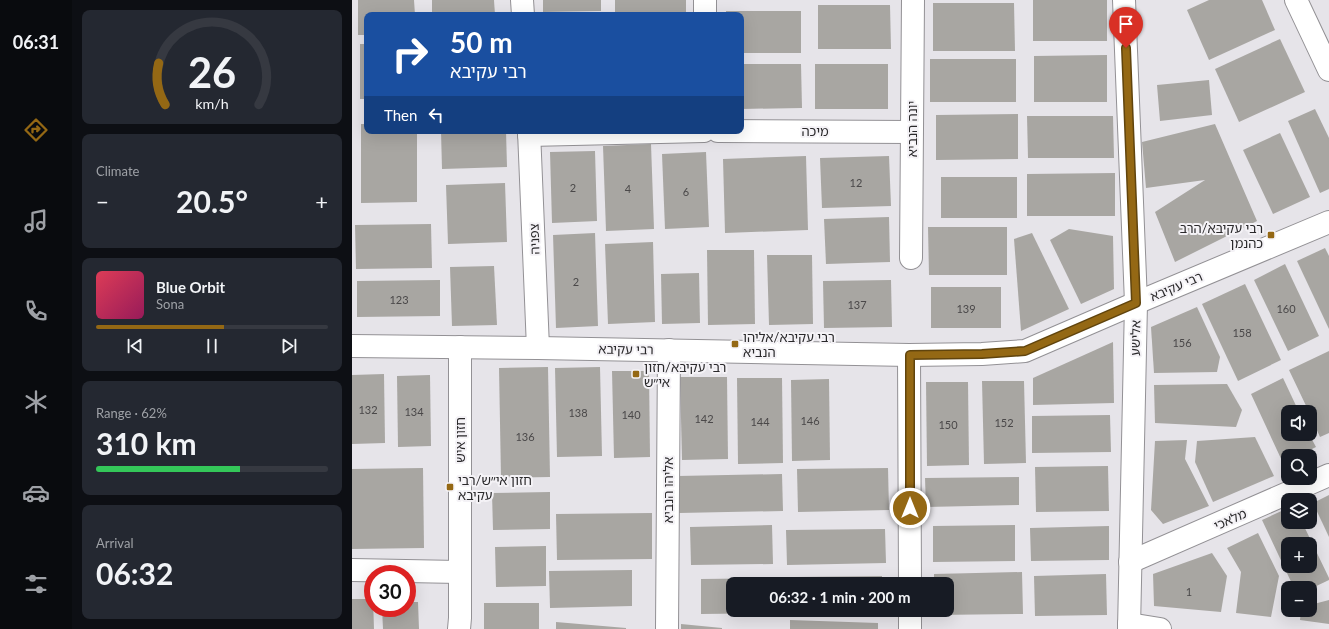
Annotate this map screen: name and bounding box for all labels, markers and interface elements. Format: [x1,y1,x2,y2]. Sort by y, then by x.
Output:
pin [1109,7.0,1143,48]
icon: arrive [1115,13,1137,35]
text: 50 m [450,25,513,59]
icon: right [384,28,436,80]
text: 06:31 [13,31,59,53]
text: 26 [188,47,236,97]
text: רבי עקיבא [450,60,527,82]
text: km/h [195,94,229,111]
street label: יונה הנביא [904,101,920,157]
icon: left [425,104,447,126]
text: Then [384,106,417,124]
icon: directions [22,116,50,144]
street label: מיכה [801,123,829,139]
text: Climate [96,163,139,179]
house number: 12 [850,176,862,189]
house number: 2 [570,181,576,194]
house number: 4 [625,182,632,195]
text: 20.5° [176,183,248,219]
house number: 6 [683,185,689,198]
text: − [96,188,109,215]
text: + [315,188,328,215]
icon: music [22,207,50,235]
place label: רבי עקיבא/הרב כהנמן [1180,220,1263,251]
street label: צפניה [525,223,543,255]
marker: רבי עקיבא/הרב כהנמן [1266,230,1276,240]
street label: רבי עקיבא [1147,268,1205,304]
house number: 2 [573,275,579,288]
text: Blue Orbit [156,278,225,296]
house number: 123 [389,293,409,306]
text: Sona [156,296,184,312]
icon: phone [22,297,50,325]
house number: 137 [847,298,867,311]
house number: 139 [956,302,976,315]
house number: 160 [1276,302,1296,315]
street label: אלישע [1127,320,1143,356]
house number: 158 [1232,326,1252,339]
place label: רבי עקיבא/אליהו הנביא [743,329,835,360]
icon: previous [124,335,146,357]
icon: pause [201,335,223,357]
icon: next [278,335,300,357]
house number: 156 [1172,336,1192,349]
marker: רבי עקיבא/אליהו הנביא [730,339,740,349]
street label: רבי עקיבא [598,341,654,357]
place label: רבי עקיבא/חזון אי״ש [644,359,726,390]
marker: רבי עקיבא/חזון אי״ש [631,369,641,379]
icon: climate [22,388,50,416]
house number: 132 [358,403,378,416]
text: Range · 62% [96,405,167,421]
house number: 134 [404,405,424,418]
map controls [1281,405,1317,617]
button: sound [1281,405,1317,441]
house number: 138 [568,406,588,419]
house number: 140 [621,408,641,421]
house number: 142 [694,412,714,425]
house number: 146 [800,414,820,427]
house number: 144 [750,415,770,428]
house number: 152 [994,416,1014,429]
street label: חזון איש [452,417,468,463]
house number: 150 [938,418,958,431]
text: 310 km [96,425,197,461]
house number: 136 [515,430,535,443]
button: search [1281,449,1317,485]
street label: אליהו הנביא [660,457,676,523]
place label: חזון אי״ש/רבי עקיבא [458,472,532,503]
icon: car [22,479,50,507]
marker: חזון אי״ש/רבי עקיבא [445,482,455,492]
position arrow [889,487,931,529]
button: layers [1281,493,1317,529]
street label: מלאכי [1211,505,1249,533]
text: Arrival [96,535,133,551]
button: + [1281,537,1317,573]
text: 06:32 [96,555,173,591]
speed limit sign: 30 [364,565,416,617]
icon: filters [22,570,50,598]
button: − [1281,581,1317,617]
house number: 1 [1186,585,1192,598]
text: 06:32 · 1 min · 200 m [770,588,910,606]

